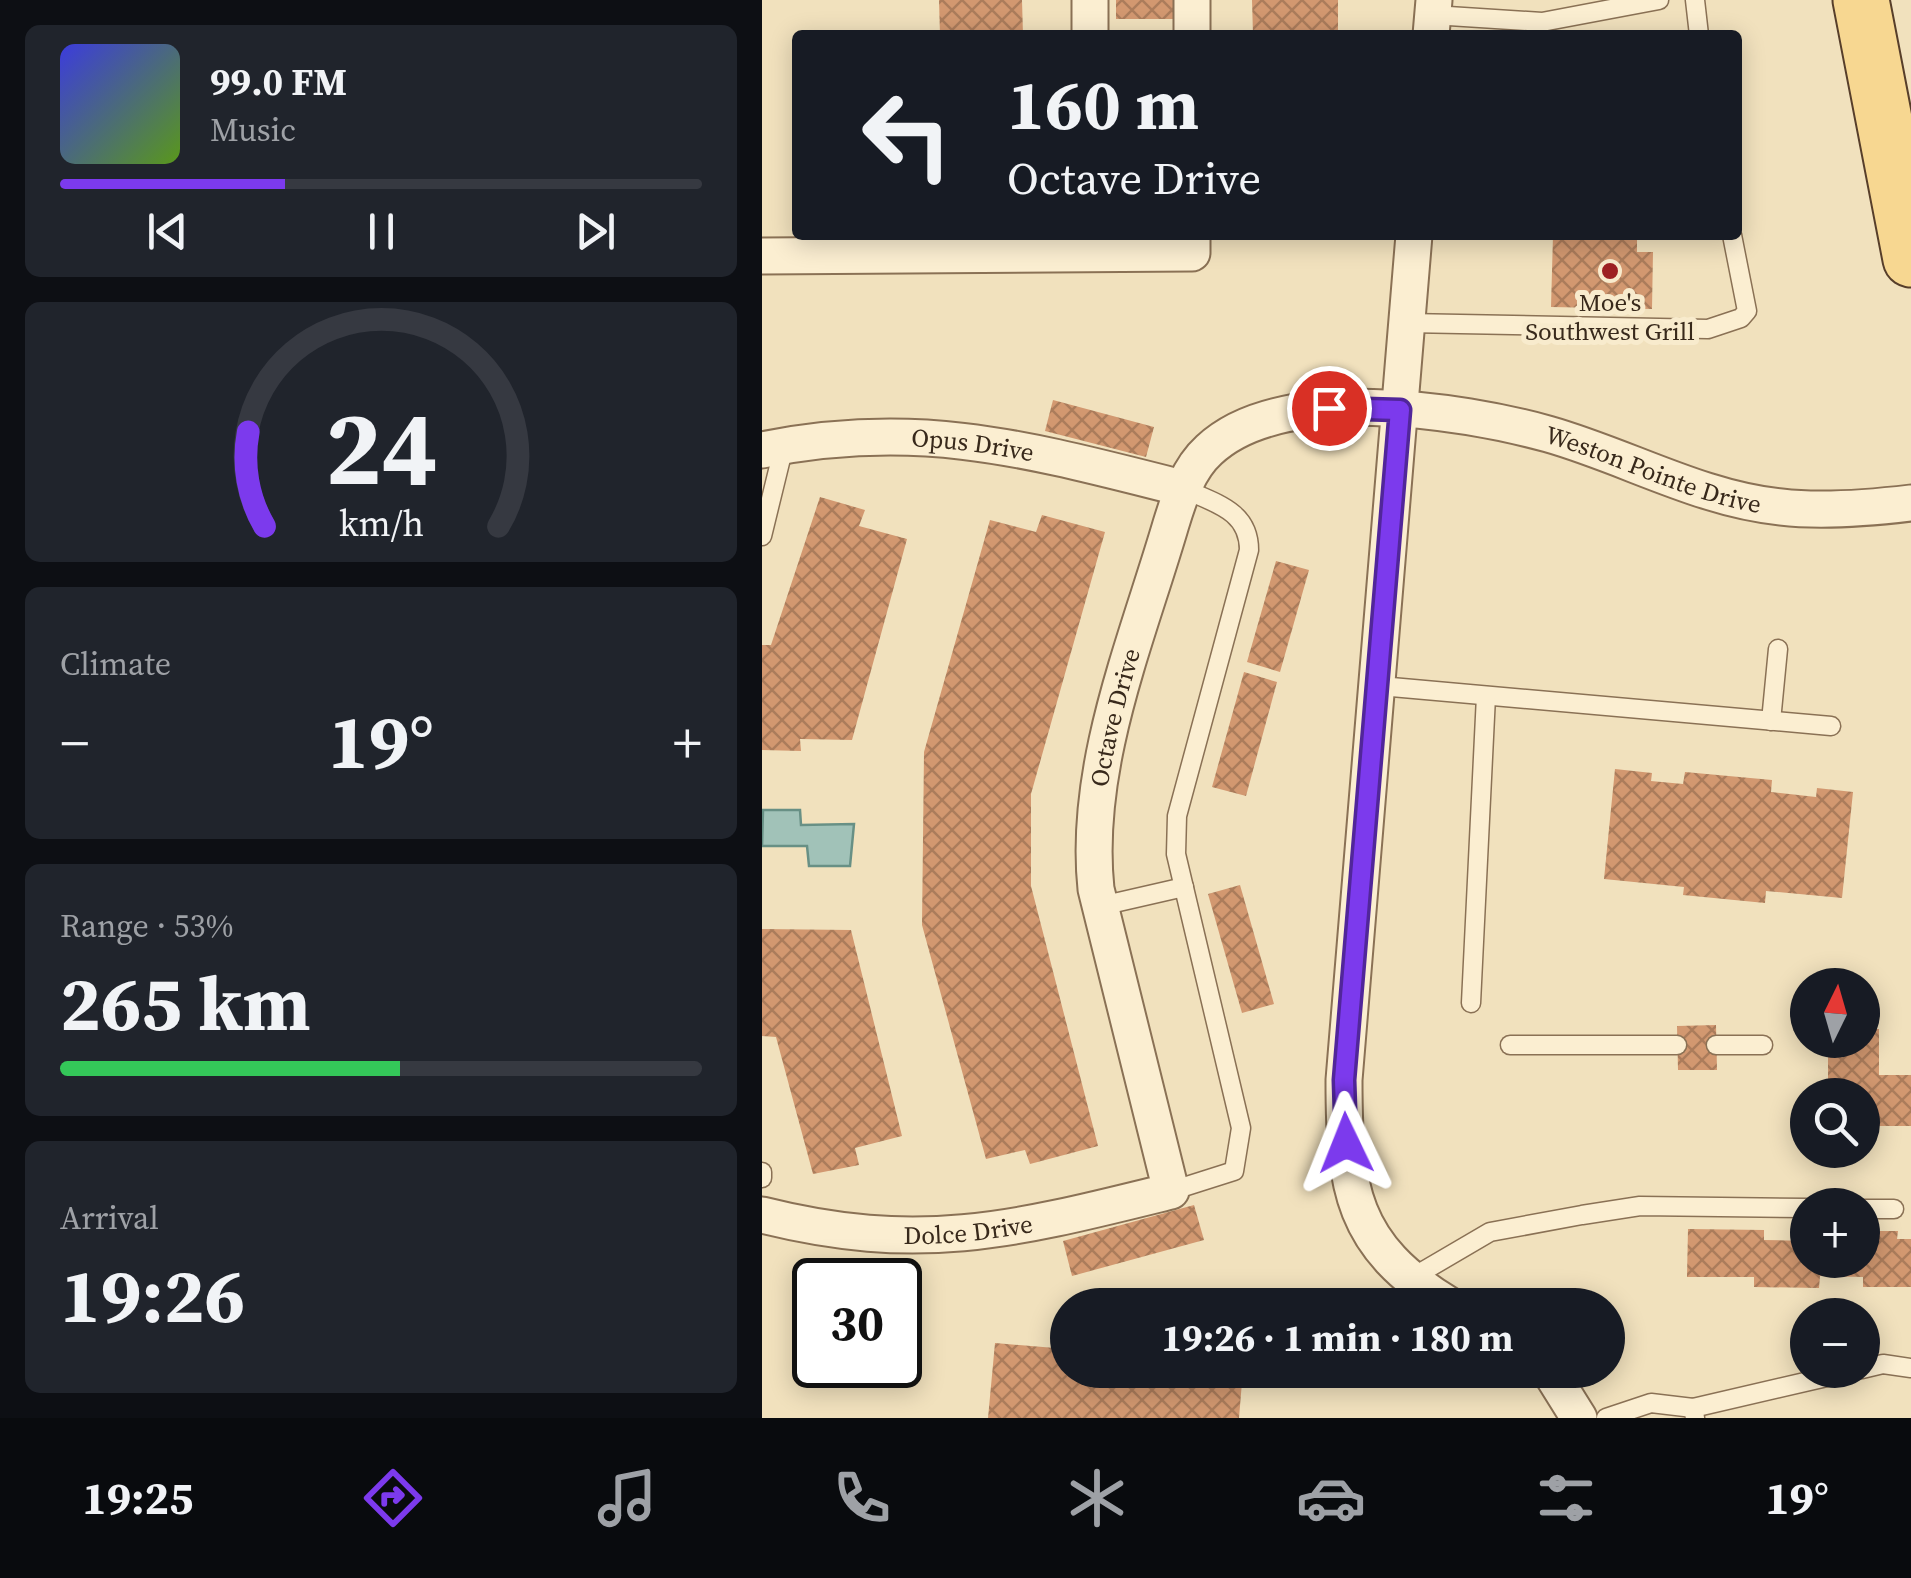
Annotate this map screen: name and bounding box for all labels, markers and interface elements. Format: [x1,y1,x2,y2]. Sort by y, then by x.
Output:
text: 99.0 FM [210,56,347,108]
text: 160 m [1007,56,1199,152]
icon: left [842,70,972,200]
text: Music [210,108,296,152]
text: Octave Drive [1007,147,1261,209]
icon: previous [140,204,195,259]
icon: pause [354,204,409,259]
icon: next [568,204,623,259]
marker: Moe's Southwest Grill [1599,260,1621,282]
place label: Moe's Southwest Grill [1525,285,1695,348]
pin [1287,366,1372,451]
text: 24 [325,376,437,519]
icon: arrive [1302,381,1357,436]
street label: Weston Pointe Drive [1541,417,1764,521]
street label: Opus Drive [910,420,1037,469]
text: km/h [338,499,424,548]
text: Climate [60,642,171,686]
street label: Octave Drive [1082,644,1148,789]
text: 19° [328,690,434,793]
text: − [60,705,89,780]
text: + [673,705,702,780]
text: Range · 53% [60,904,234,948]
text: 265 km [60,952,311,1055]
north arrow [1790,968,1880,1058]
map controls [1790,968,1880,1388]
button: search [1790,1078,1880,1168]
position arrow [1294,1091,1398,1195]
button: + [1790,1188,1880,1278]
text: Arrival [60,1196,159,1240]
street label: Dolce Drive [903,1206,1035,1252]
text: 19:26 [60,1244,245,1347]
speed limit sign: 30 [792,1258,922,1388]
button: − [1790,1298,1880,1388]
text: 19:26 · 1 min · 180 m [1161,1312,1514,1364]
icon: directions [358,1463,428,1533]
icon: music [592,1463,662,1533]
icon: phone [827,1463,897,1533]
icon: climate [1062,1463,1132,1533]
icon: car [1296,1463,1366,1533]
icon: filters [1531,1463,1601,1533]
text: 19:25 [82,1467,193,1529]
text: 19° [1765,1467,1829,1529]

